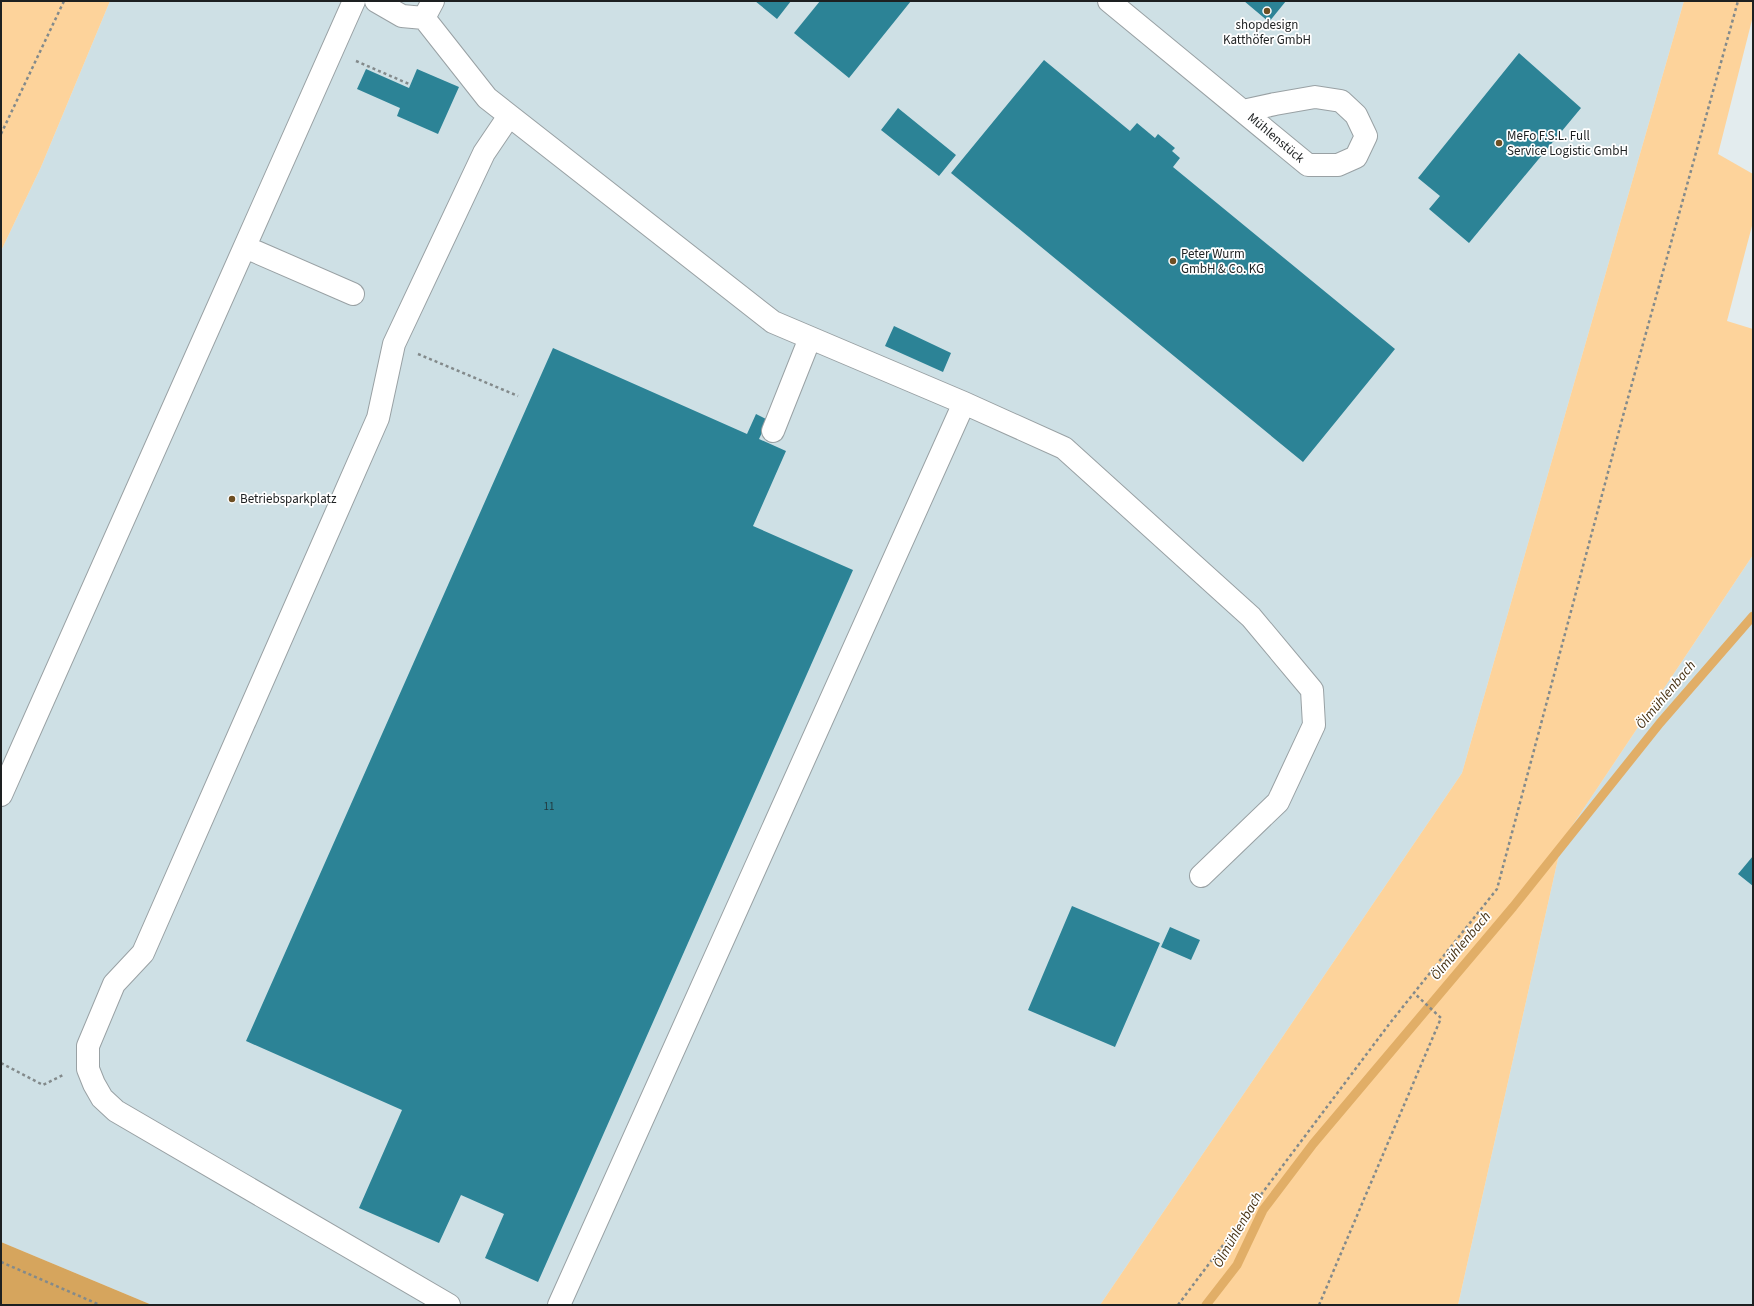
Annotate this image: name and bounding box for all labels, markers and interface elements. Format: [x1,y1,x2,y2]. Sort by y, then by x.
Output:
marker: shopdesign Katthöfer GmbH [1262,6,1272,16]
place label: shopdesign Katthöfer GmbH [1223,16,1311,49]
street label: Mühlenstück [1244,109,1309,168]
place label: MeFo F.S.L. Full Service Logistic GmbH [1507,127,1628,160]
marker: MeFo F.S.L. Full Service Logistic GmbH [1494,138,1504,148]
place label: Peter Wurm GmbH & Co. KG [1181,245,1264,278]
marker: Peter Wurm GmbH & Co. KG [1168,256,1178,266]
place label: Betriebsparkplatz [240,490,337,508]
marker: Betriebsparkplatz [227,494,237,504]
water label: Ölmühlenbach [1631,656,1701,734]
house number: 11 [544,799,554,814]
water label: Ölmühlenbach [1426,907,1496,985]
water label: Ölmühlenbach [1208,1189,1268,1271]

